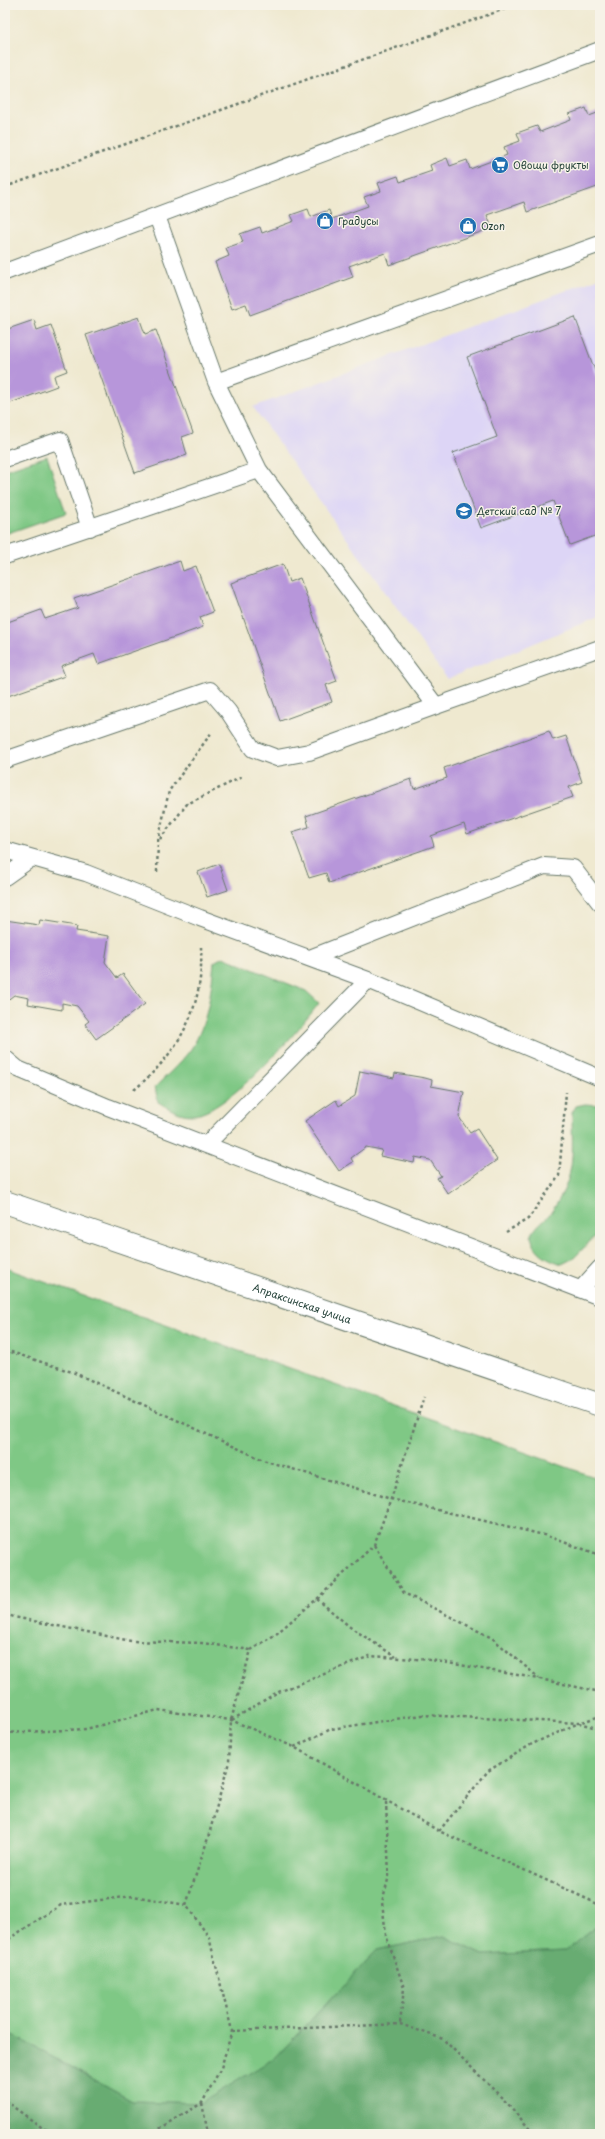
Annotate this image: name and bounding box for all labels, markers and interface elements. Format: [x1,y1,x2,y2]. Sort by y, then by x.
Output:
supermarket icon: Овощи фрукты [490,155,510,175]
place label: Овощи фрукты [513,157,589,172]
shop icon: Градусы [315,211,335,231]
place label: Градусы [338,213,379,229]
shop icon: Ozon [458,216,478,236]
place label: Ozon [481,218,505,233]
school or university icon: Детский сад № 7 [454,501,474,521]
place label: Детский сад № 7 [476,503,562,518]
street label: Апраксинская улица [251,1279,354,1327]

